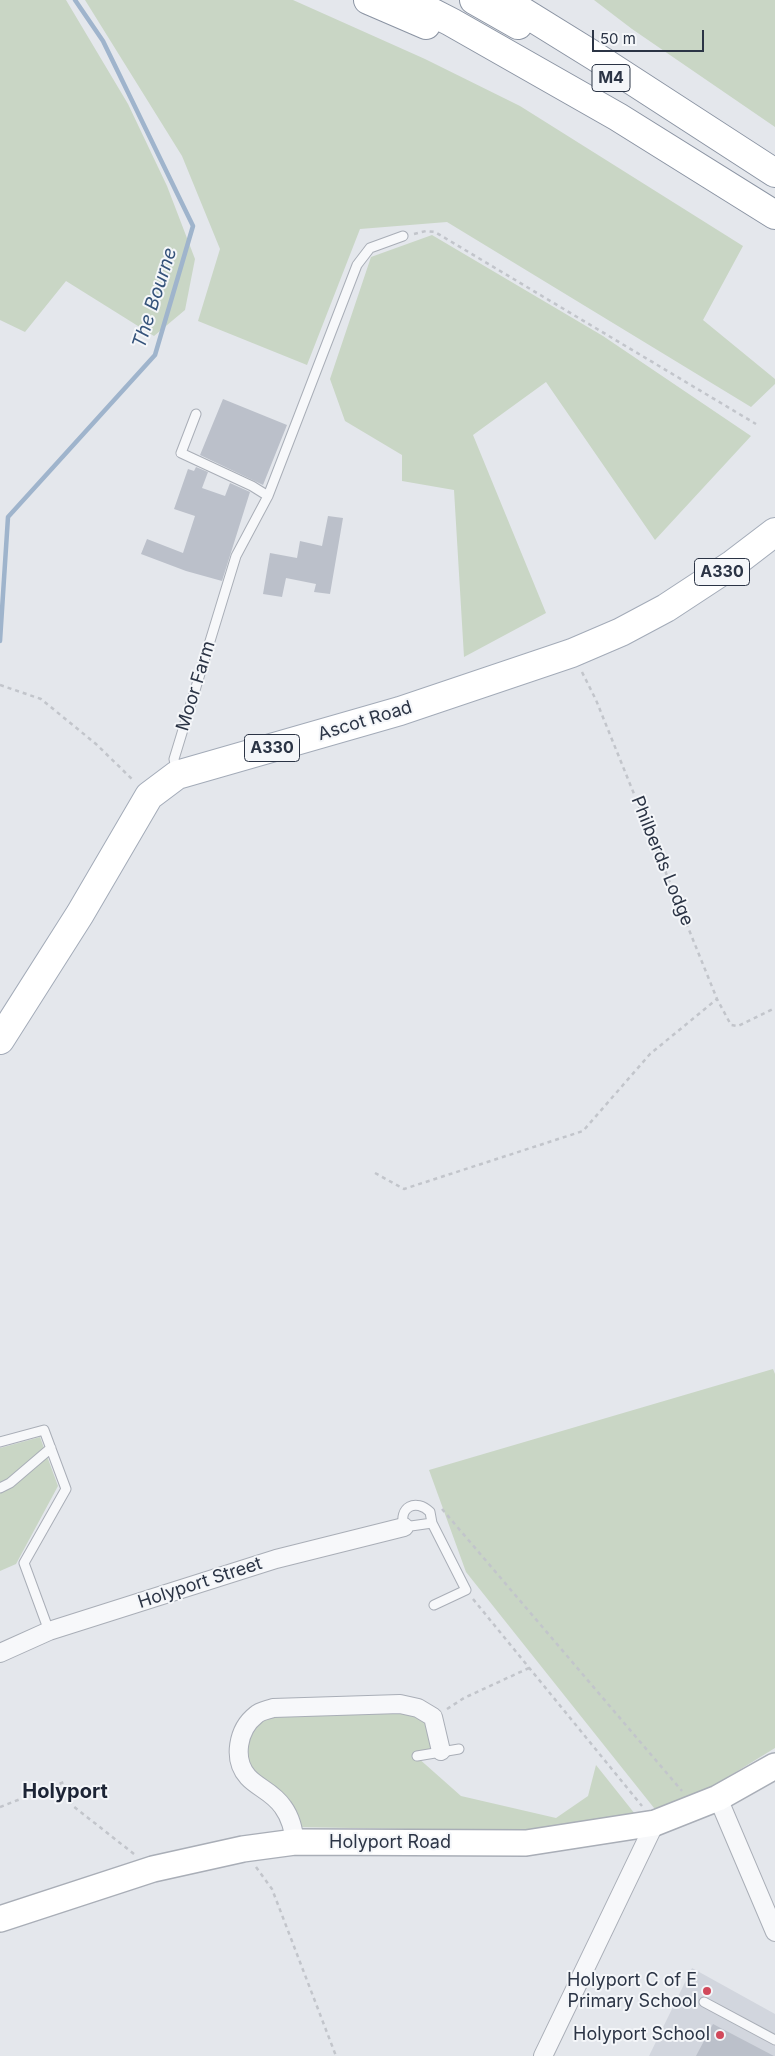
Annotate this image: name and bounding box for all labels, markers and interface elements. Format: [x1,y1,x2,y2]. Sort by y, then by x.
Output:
scale bar [595,20,708,52]
text: 50 m [600,29,636,48]
road number: M4 [592,64,630,92]
water label: The Bourne [128,245,182,351]
road number: A330 [694,558,750,586]
street label: Moor Farm [172,638,220,734]
street label: Ascot Road [315,696,415,746]
road number: A330 [244,734,300,761]
street label: Philberds Lodge [626,793,698,929]
street label: Holyport Street [135,1553,265,1613]
district label: Holyport [22,1780,108,1804]
street label: Holyport Road [329,1832,451,1854]
place label: Holyport C of E Primary School [567,1970,697,2012]
marker: Holyport C of E Primary School [701,1985,713,1997]
place label: Holyport School [573,2024,710,2046]
marker: Holyport School [714,2029,726,2041]

